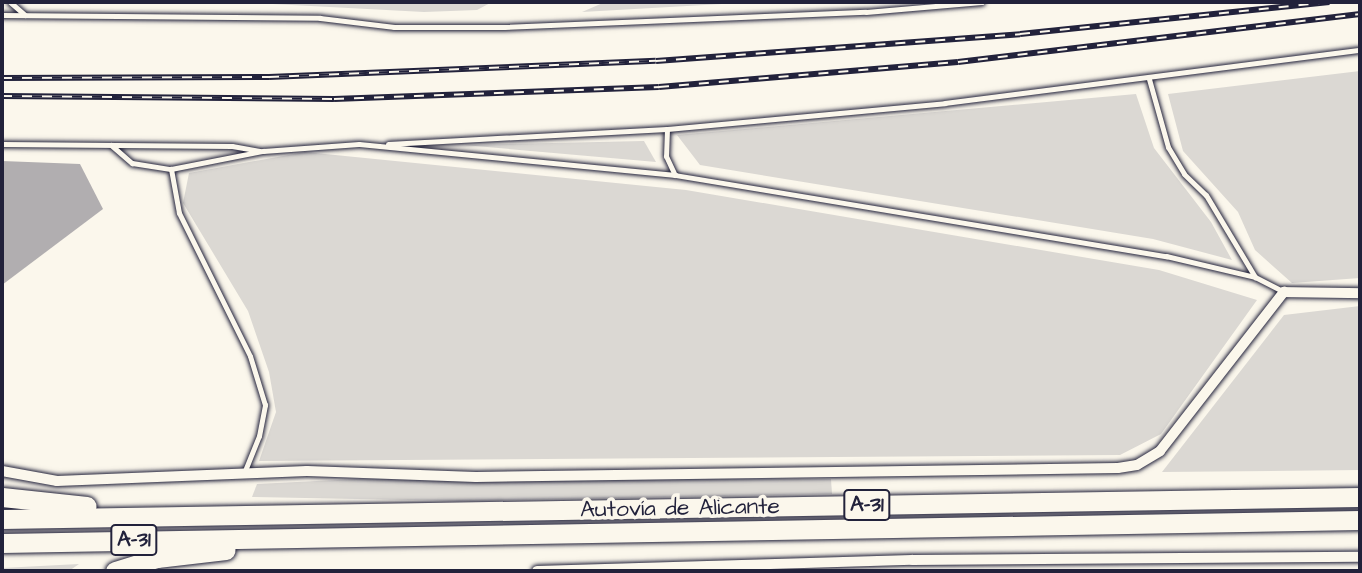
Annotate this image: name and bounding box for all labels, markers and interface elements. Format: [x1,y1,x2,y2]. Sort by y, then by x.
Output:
road number: A-31 [842,488,892,522]
street label: Autovía de Alicante [580,492,780,524]
road number: A-31 [110,522,158,558]

